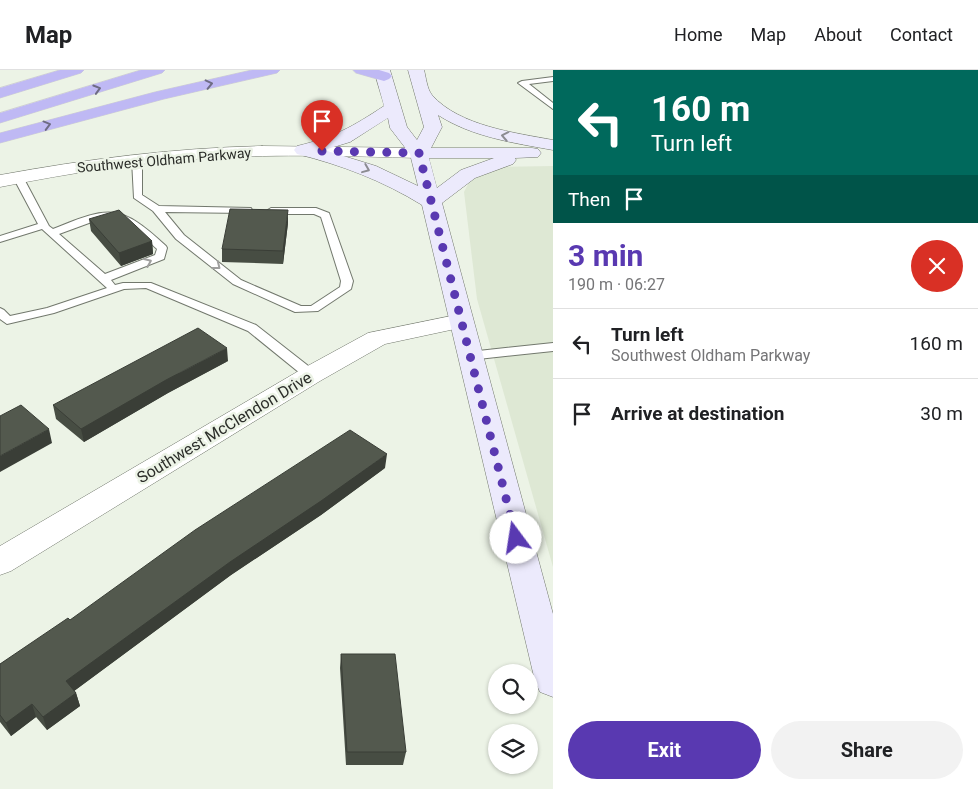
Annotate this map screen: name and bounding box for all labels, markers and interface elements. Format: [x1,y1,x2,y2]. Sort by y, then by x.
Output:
text: Map [25,21,72,49]
text: Home [674,24,723,45]
text: Map [751,24,786,45]
text: About [814,24,862,45]
text: Contact [890,24,953,45]
one-way arrow [204,79,213,90]
one-way arrow [92,84,100,94]
text: 160 m [651,89,750,130]
icon: left [568,90,633,155]
pin [301,100,343,151]
icon: arrive [308,107,336,135]
one-way arrow [43,120,52,131]
one-way arrow [501,131,510,141]
text: Turn left [651,131,732,156]
street label: Southwest Oldham Parkway [76,144,252,176]
one-way arrow [361,163,370,173]
icon: arrive [620,185,648,213]
text: Then [568,188,610,211]
text: 3 min [568,238,643,273]
button: close [911,240,963,292]
one-way arrow [143,258,152,269]
one-way arrow [211,261,220,269]
text: 190 m · 06:27 [568,275,665,294]
text: Turn left [611,323,684,346]
icon: left [568,330,596,358]
text: 160 m [910,332,963,355]
text: Southwest Oldham Parkway [611,346,810,365]
street label: Southwest McClendon Drive [134,368,315,487]
icon: arrive [568,400,596,428]
text: Arrive at destination [611,402,784,425]
text: 30 m [920,402,963,425]
position arrow [489,511,541,563]
map controls [488,664,538,774]
button: search [488,664,538,714]
button: Exit [568,721,761,779]
button: Share [771,721,963,779]
button: layers [488,724,538,774]

